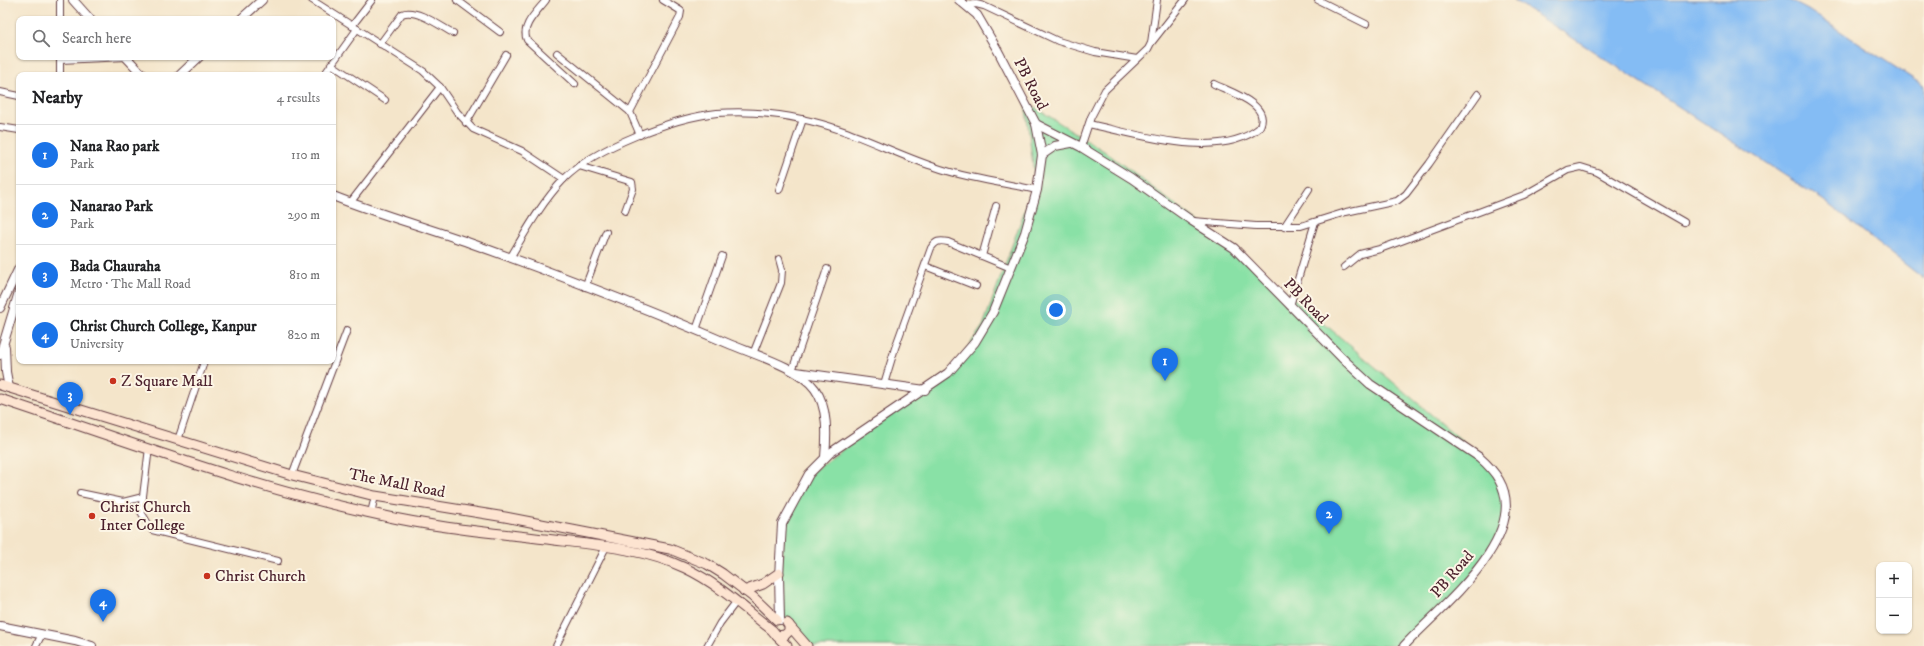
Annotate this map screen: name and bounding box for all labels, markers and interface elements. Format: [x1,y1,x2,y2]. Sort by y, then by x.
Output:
search box [16,16,336,60]
icon: search [30,27,52,49]
text: Search here [62,29,131,48]
street label: PB Road [1009,55,1053,113]
text: Nearby [32,87,82,109]
text: 4 results [277,90,320,106]
text: Nana Rao park [70,137,159,156]
text: 1 [43,147,47,163]
text: 110 m [291,147,320,163]
text: Park [70,156,94,172]
text: Nanarao Park [70,197,153,216]
text: 2 [42,207,48,223]
text: 290 m [288,207,320,223]
text: Park [70,216,94,232]
text: Bada Chauraha [70,257,161,276]
text: 3 [43,267,47,283]
text: 810 m [289,267,320,283]
street label: PB Road [1279,274,1333,328]
text: Metro · The Mall Road [70,276,191,292]
your location [1046,300,1066,320]
text: Christ Church College, Kanpur [70,317,257,336]
text: 4 [41,327,49,343]
text: 820 m [288,327,320,343]
text: University [70,336,124,352]
pin: 1 [1152,348,1178,381]
place label: Z Square Mall [121,371,213,391]
marker: Z Square Mall [108,376,118,386]
pin: 3 [57,382,83,415]
street label: The Mall Road [347,464,447,502]
place label: Christ Church Inter College [100,497,191,535]
pin: 2 [1316,501,1342,534]
marker: Christ Church Inter College [87,511,97,521]
street label: PB Road [1426,546,1478,602]
map controls [1876,562,1912,634]
button: + [1876,562,1912,598]
place label: Christ Church [215,566,306,586]
marker: Christ Church [202,571,212,581]
pin: 4 [90,589,116,622]
button: − [1876,598,1912,634]

